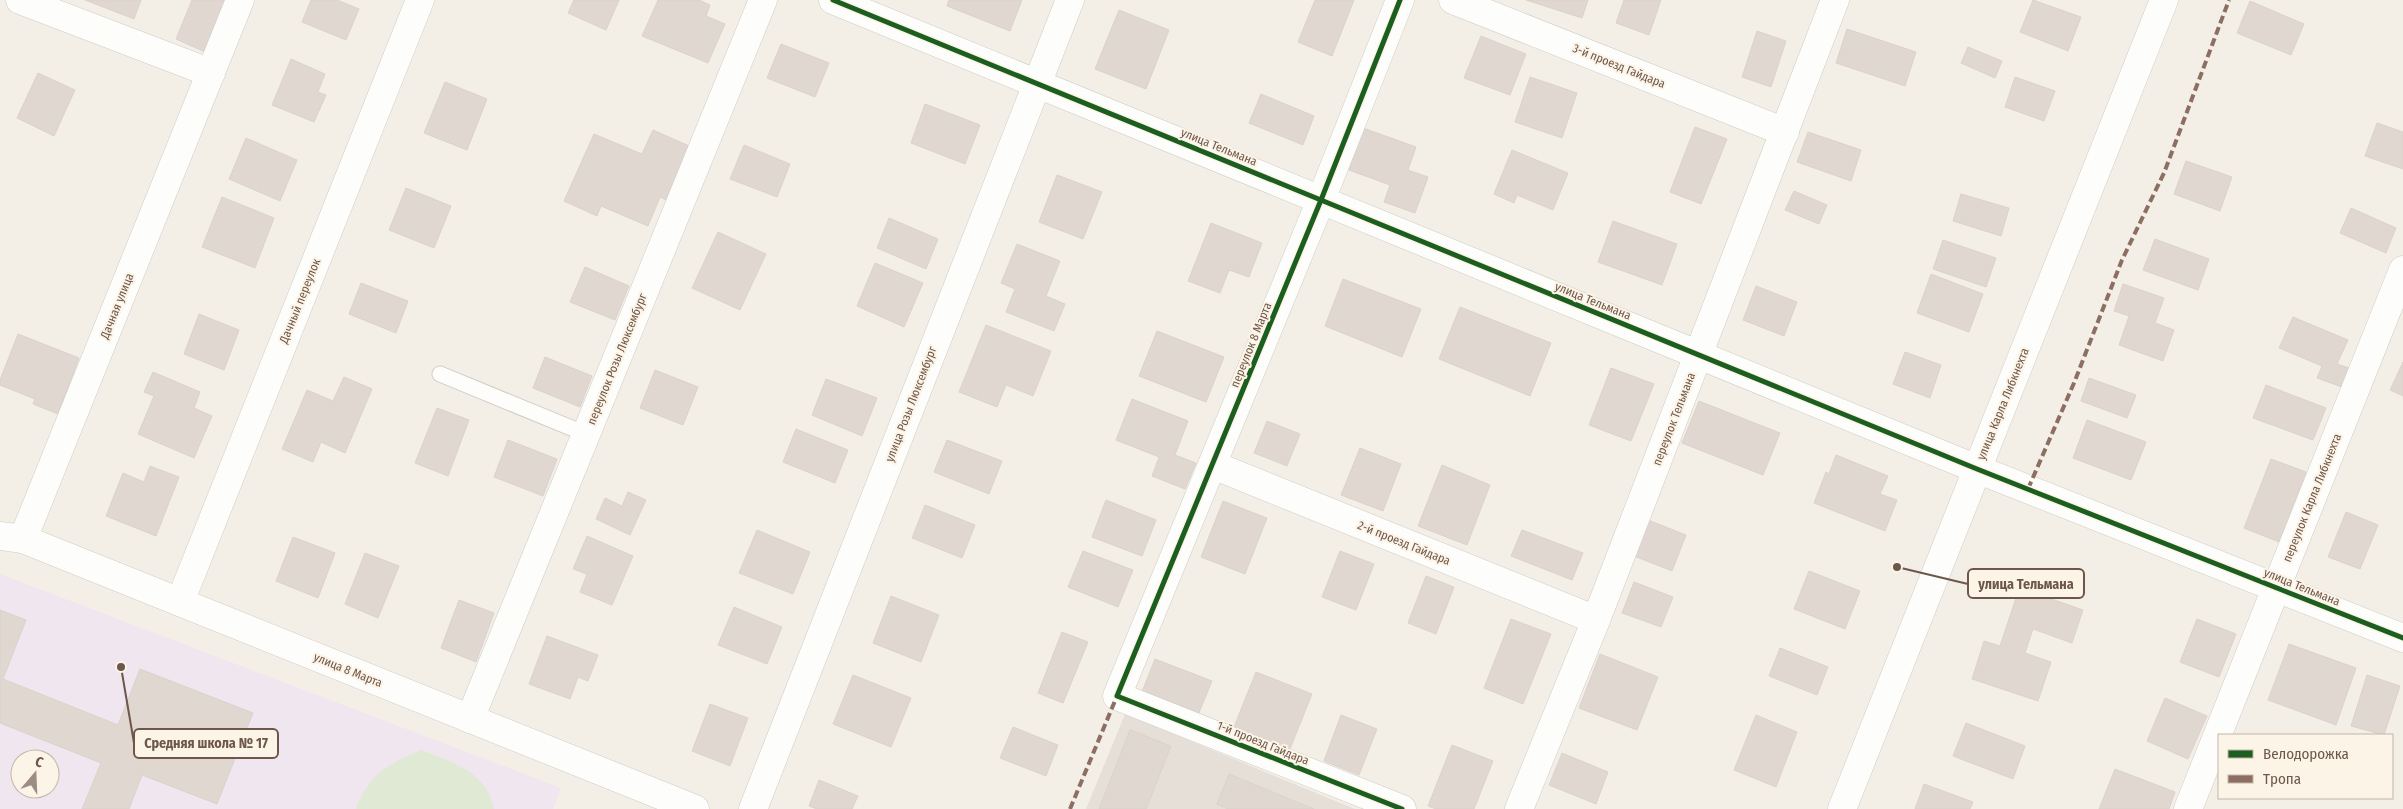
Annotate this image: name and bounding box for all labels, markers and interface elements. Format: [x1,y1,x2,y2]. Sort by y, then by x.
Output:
street label: 3-й проезд Гайдара [1571,41,1667,91]
street label: улица Тельмана [1179,125,1259,169]
street label: Дачный переулок [276,256,323,346]
street label: Дачная улица [97,271,137,342]
street label: улица Тельмана [1553,279,1633,323]
street label: переулок Розы Люксембург [584,291,650,427]
street label: переулок 8 Марта [1228,300,1274,390]
street label: улица Розы Люксембург [882,344,940,464]
street label: улица Карла Либкнехта [1974,346,2032,462]
street label: переулок Тельмана [1650,370,1698,468]
street label: переулок Карла Либкнехта [2280,432,2344,564]
street label: 2-й проезд Гайдара [1356,518,1452,568]
street label: улица Тельмана [2262,565,2342,609]
callout: улица Тельмана [1968,569,2084,598]
text: улица Тельмана [1977,576,2074,593]
street label: улица 8 Марта [312,650,384,690]
street label: 1-й проезд Гайдара [1215,718,1311,768]
callout: Средняя школа № 17 [134,729,278,758]
legend [2218,734,2393,799]
text: Средняя школа № 17 [144,735,268,752]
text: Велодорожка [2263,745,2349,763]
north arrow [10,749,60,799]
text: С [33,753,46,772]
text: Тропа [2263,770,2301,788]

